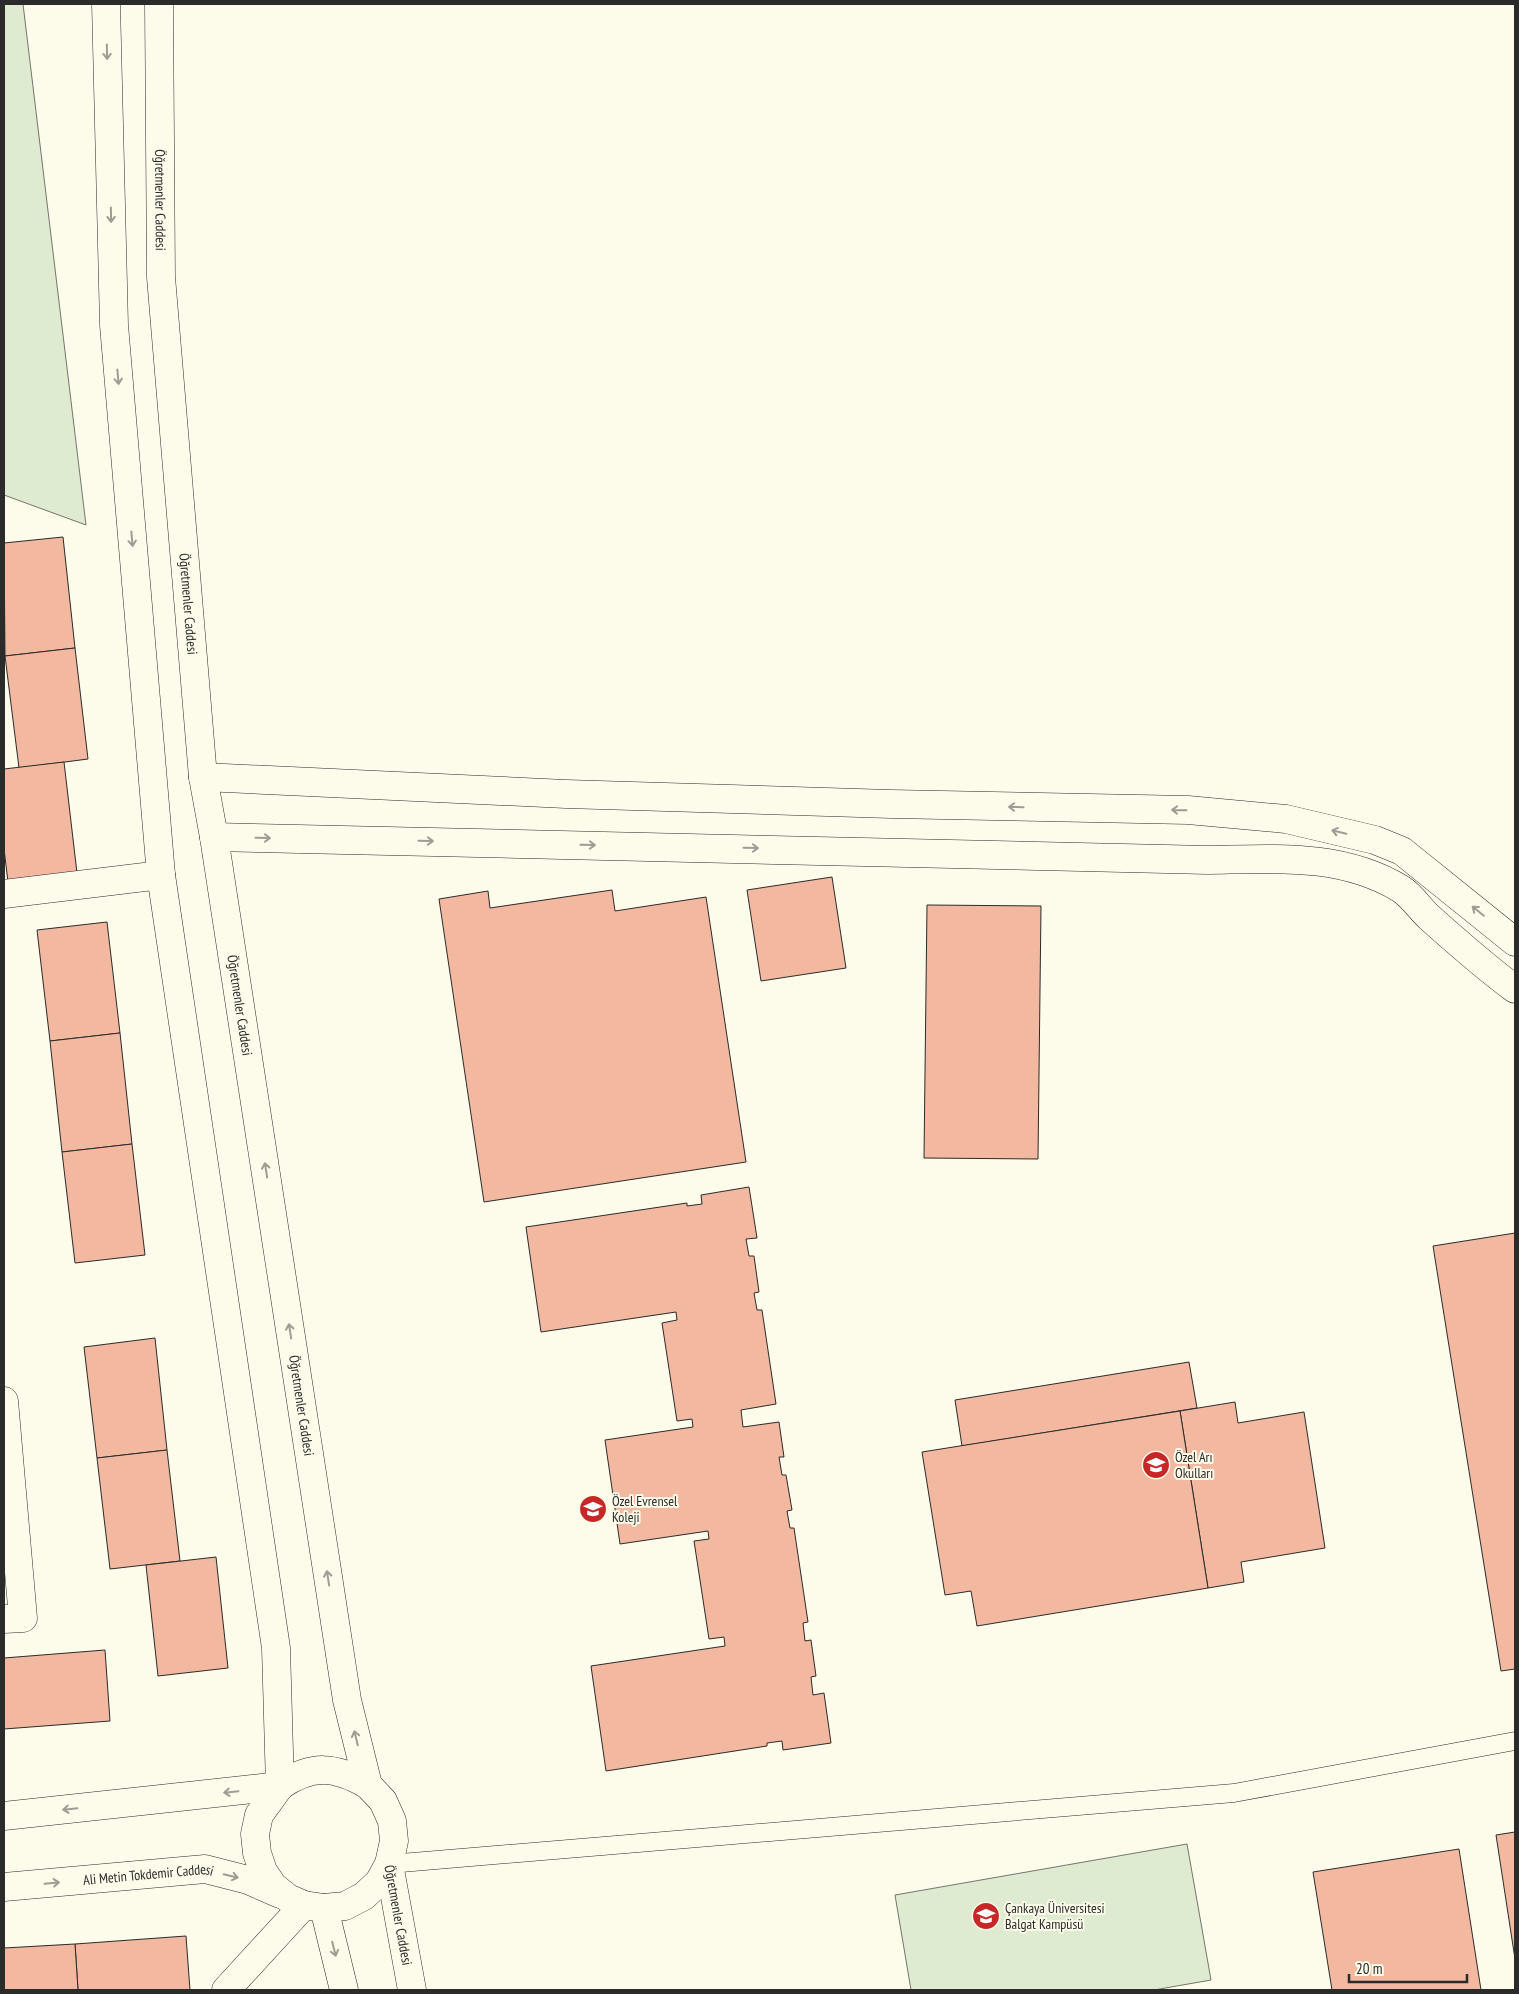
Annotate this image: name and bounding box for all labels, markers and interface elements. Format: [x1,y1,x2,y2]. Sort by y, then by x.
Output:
one-way arrow [103,44,112,60]
street label: Öğretmenler Caddesi [151,149,170,251]
one-way arrow [106,206,116,223]
one-way arrow [113,369,123,385]
one-way arrow [127,531,137,547]
street label: Öğretmenler Caddesi [175,552,202,655]
one-way arrow [1008,802,1024,812]
one-way arrow [1171,805,1187,814]
one-way arrow [1332,827,1348,836]
one-way arrow [254,833,271,843]
one-way arrow [417,837,433,846]
one-way arrow [580,840,596,850]
one-way arrow [742,844,758,853]
one-way arrow [1471,906,1484,917]
street label: Öğretmenler Caddesi [223,954,257,1057]
one-way arrow [260,1162,270,1178]
one-way arrow [285,1323,295,1339]
street label: Öğretmenler Caddesi [285,1354,318,1457]
place label: Özel Arı Okulları [1175,1448,1213,1482]
school or university icon: Özel Arı Okulları [1141,1450,1171,1480]
place label: Özel Evrensel Koleji [612,1492,678,1526]
school or university icon: Özel Evrensel Koleji [578,1494,608,1524]
one-way arrow [323,1570,333,1586]
one-way arrow [351,1730,360,1746]
one-way arrow [223,1787,239,1796]
one-way arrow [62,1804,78,1814]
street label: Ali Metin Tokdemir Caddesi [82,1860,216,1889]
street label: Öğretmenler Caddesi [380,1863,416,1967]
one-way arrow [222,1872,238,1881]
one-way arrow [44,1878,60,1887]
place label: Çankaya Üniversitesi Balgat Kampüsü [1005,1899,1104,1933]
school or university icon: Çankaya Üniversitesi Balgat Kampüsü [971,1901,1001,1931]
one-way arrow [330,1941,340,1957]
scale bar [1349,1952,1466,1984]
text: 20 m [1356,1959,1382,1978]

